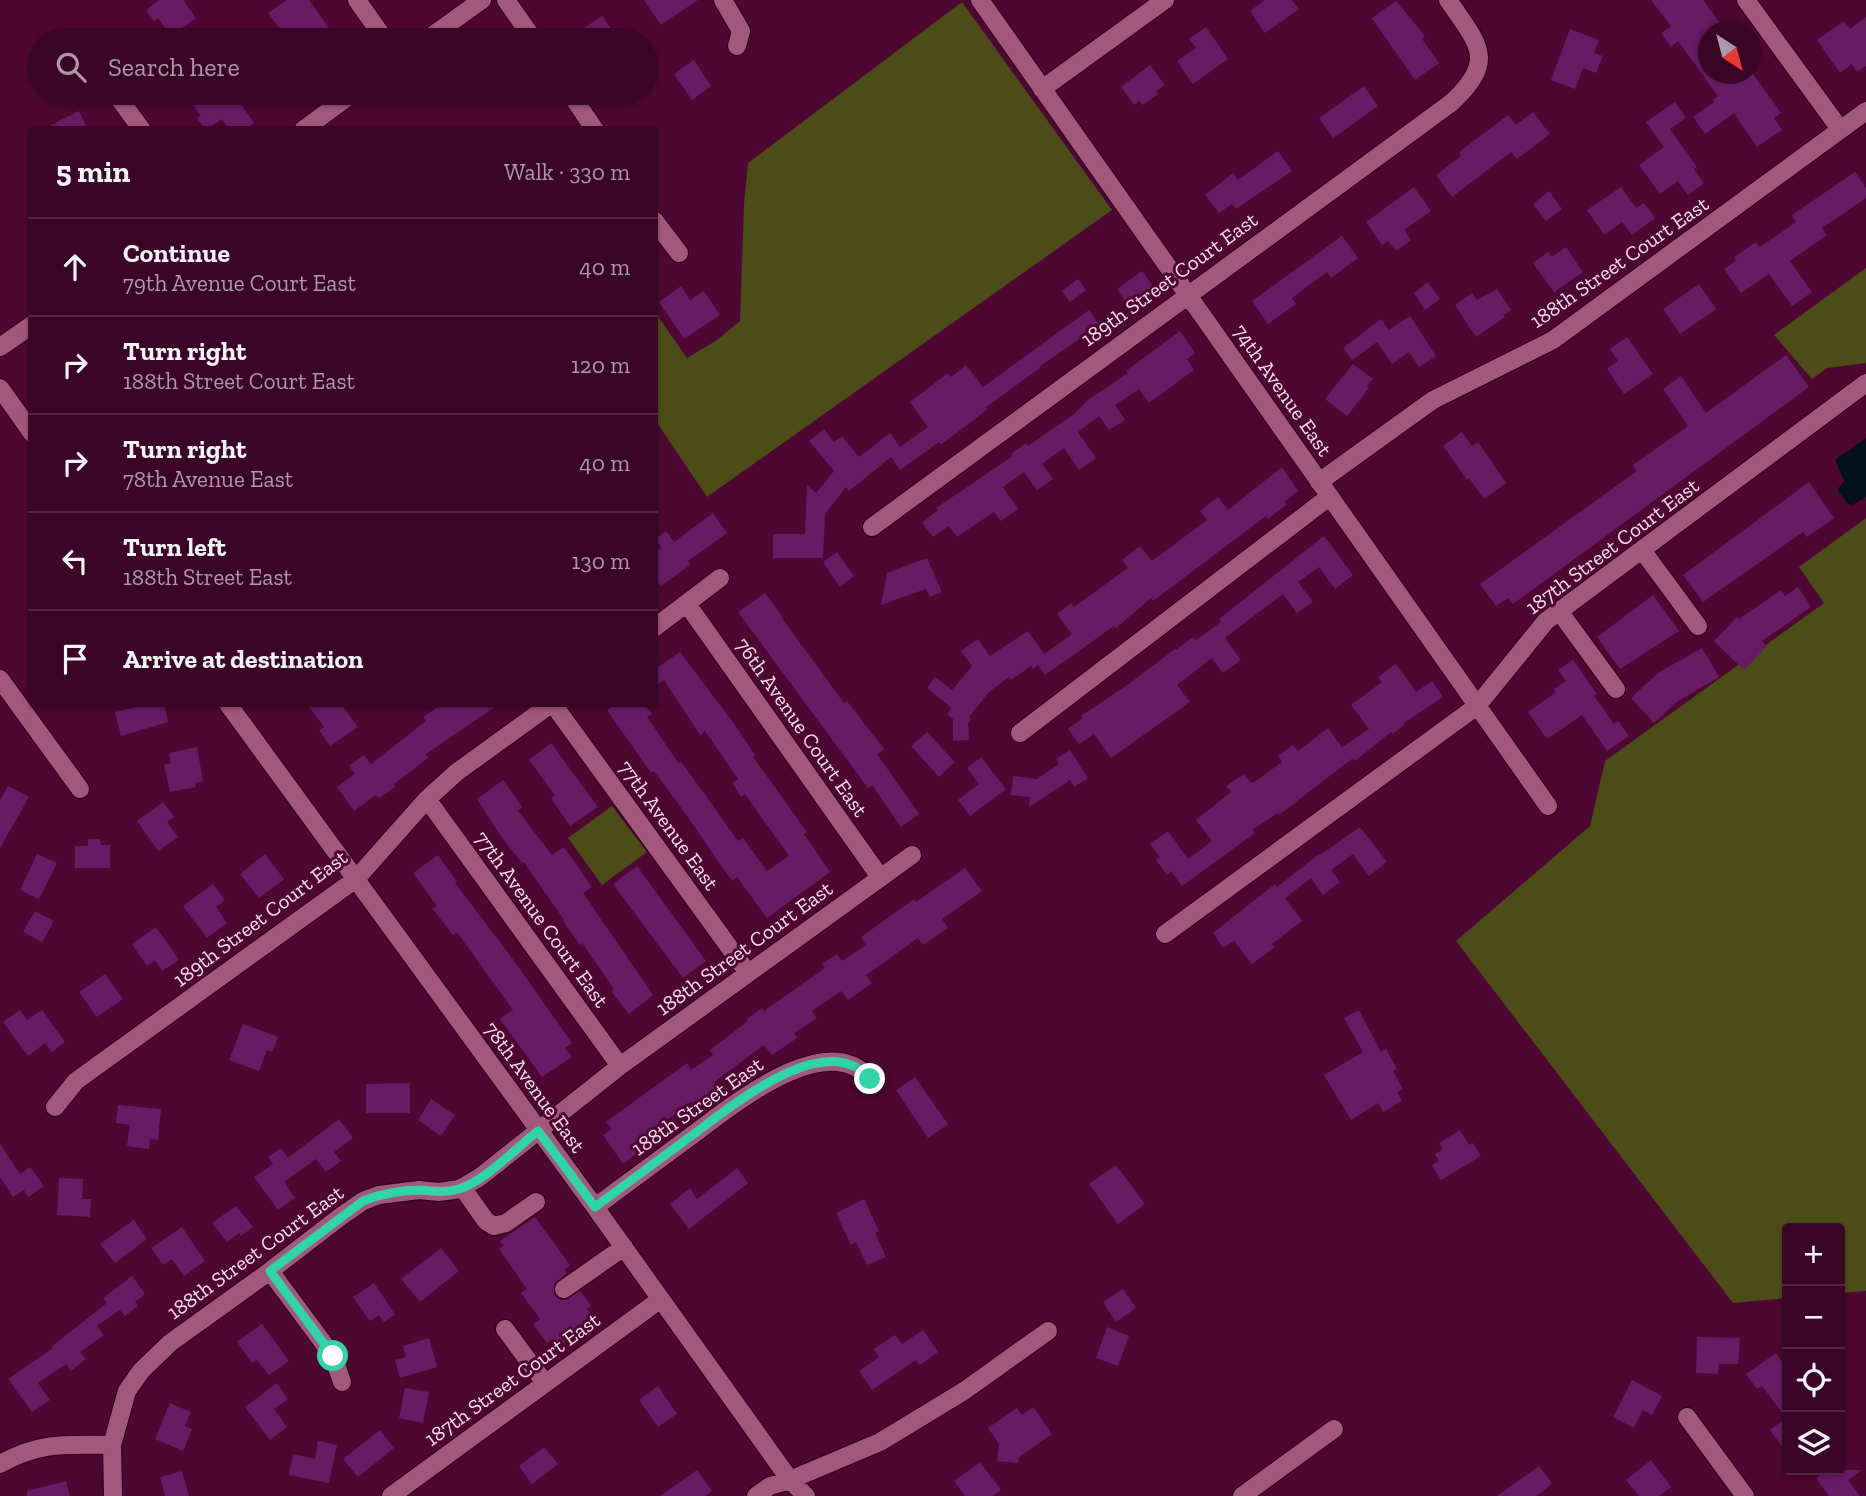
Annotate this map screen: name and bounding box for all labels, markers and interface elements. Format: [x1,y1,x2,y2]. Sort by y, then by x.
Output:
north arrow [1698,21,1761,84]
search box [28,28,658,105]
icon: search [52,48,90,86]
text: Search here [108,51,240,83]
text: 5 min [56,154,130,190]
text: Walk · 330 m [504,158,630,186]
street label: 188th Street Court East [1525,191,1713,333]
street label: 189th Street Court East [1076,207,1262,351]
text: Continue [123,237,230,269]
icon: ahead [56,248,94,286]
text: 40 m [579,253,630,281]
text: 79th Avenue Court East [123,269,356,297]
street label: 74th Avenue East [1228,319,1338,461]
text: Turn right [123,335,246,367]
icon: right [56,346,94,384]
text: 120 m [571,351,630,379]
text: 188th Street Court East [123,367,355,395]
text: Turn right [123,433,246,465]
icon: right [56,444,94,482]
text: 40 m [579,449,630,477]
text: 78th Avenue East [123,465,293,493]
street label: 187th Street Court East [1520,473,1704,619]
text: Turn left [123,531,226,563]
icon: left [56,542,94,580]
text: 130 m [572,547,630,575]
text: 188th Street East [123,563,292,591]
street label: 76th Avenue Court East [731,633,873,821]
icon: arrive [56,640,94,678]
text: Arrive at destination [123,643,363,675]
street label: 77th Avenue East [614,755,725,895]
street label: 77th Avenue Court East [470,826,614,1012]
street label: 189th Street Court East [168,844,352,992]
street label: 188th Street Court East [651,875,837,1020]
street label: 78th Avenue East [479,1017,591,1157]
street label: 188th Street East [627,1051,768,1161]
route end [854,1063,885,1094]
street label: 188th Street Court East [162,1179,348,1324]
map controls [1782,1223,1845,1475]
button: + [1782,1223,1845,1286]
button: − [1782,1286,1845,1349]
street label: 187th Street Court East [420,1307,605,1451]
route start [317,1340,348,1371]
button: locate [1782,1349,1845,1412]
button: layers [1782,1412,1845,1475]

